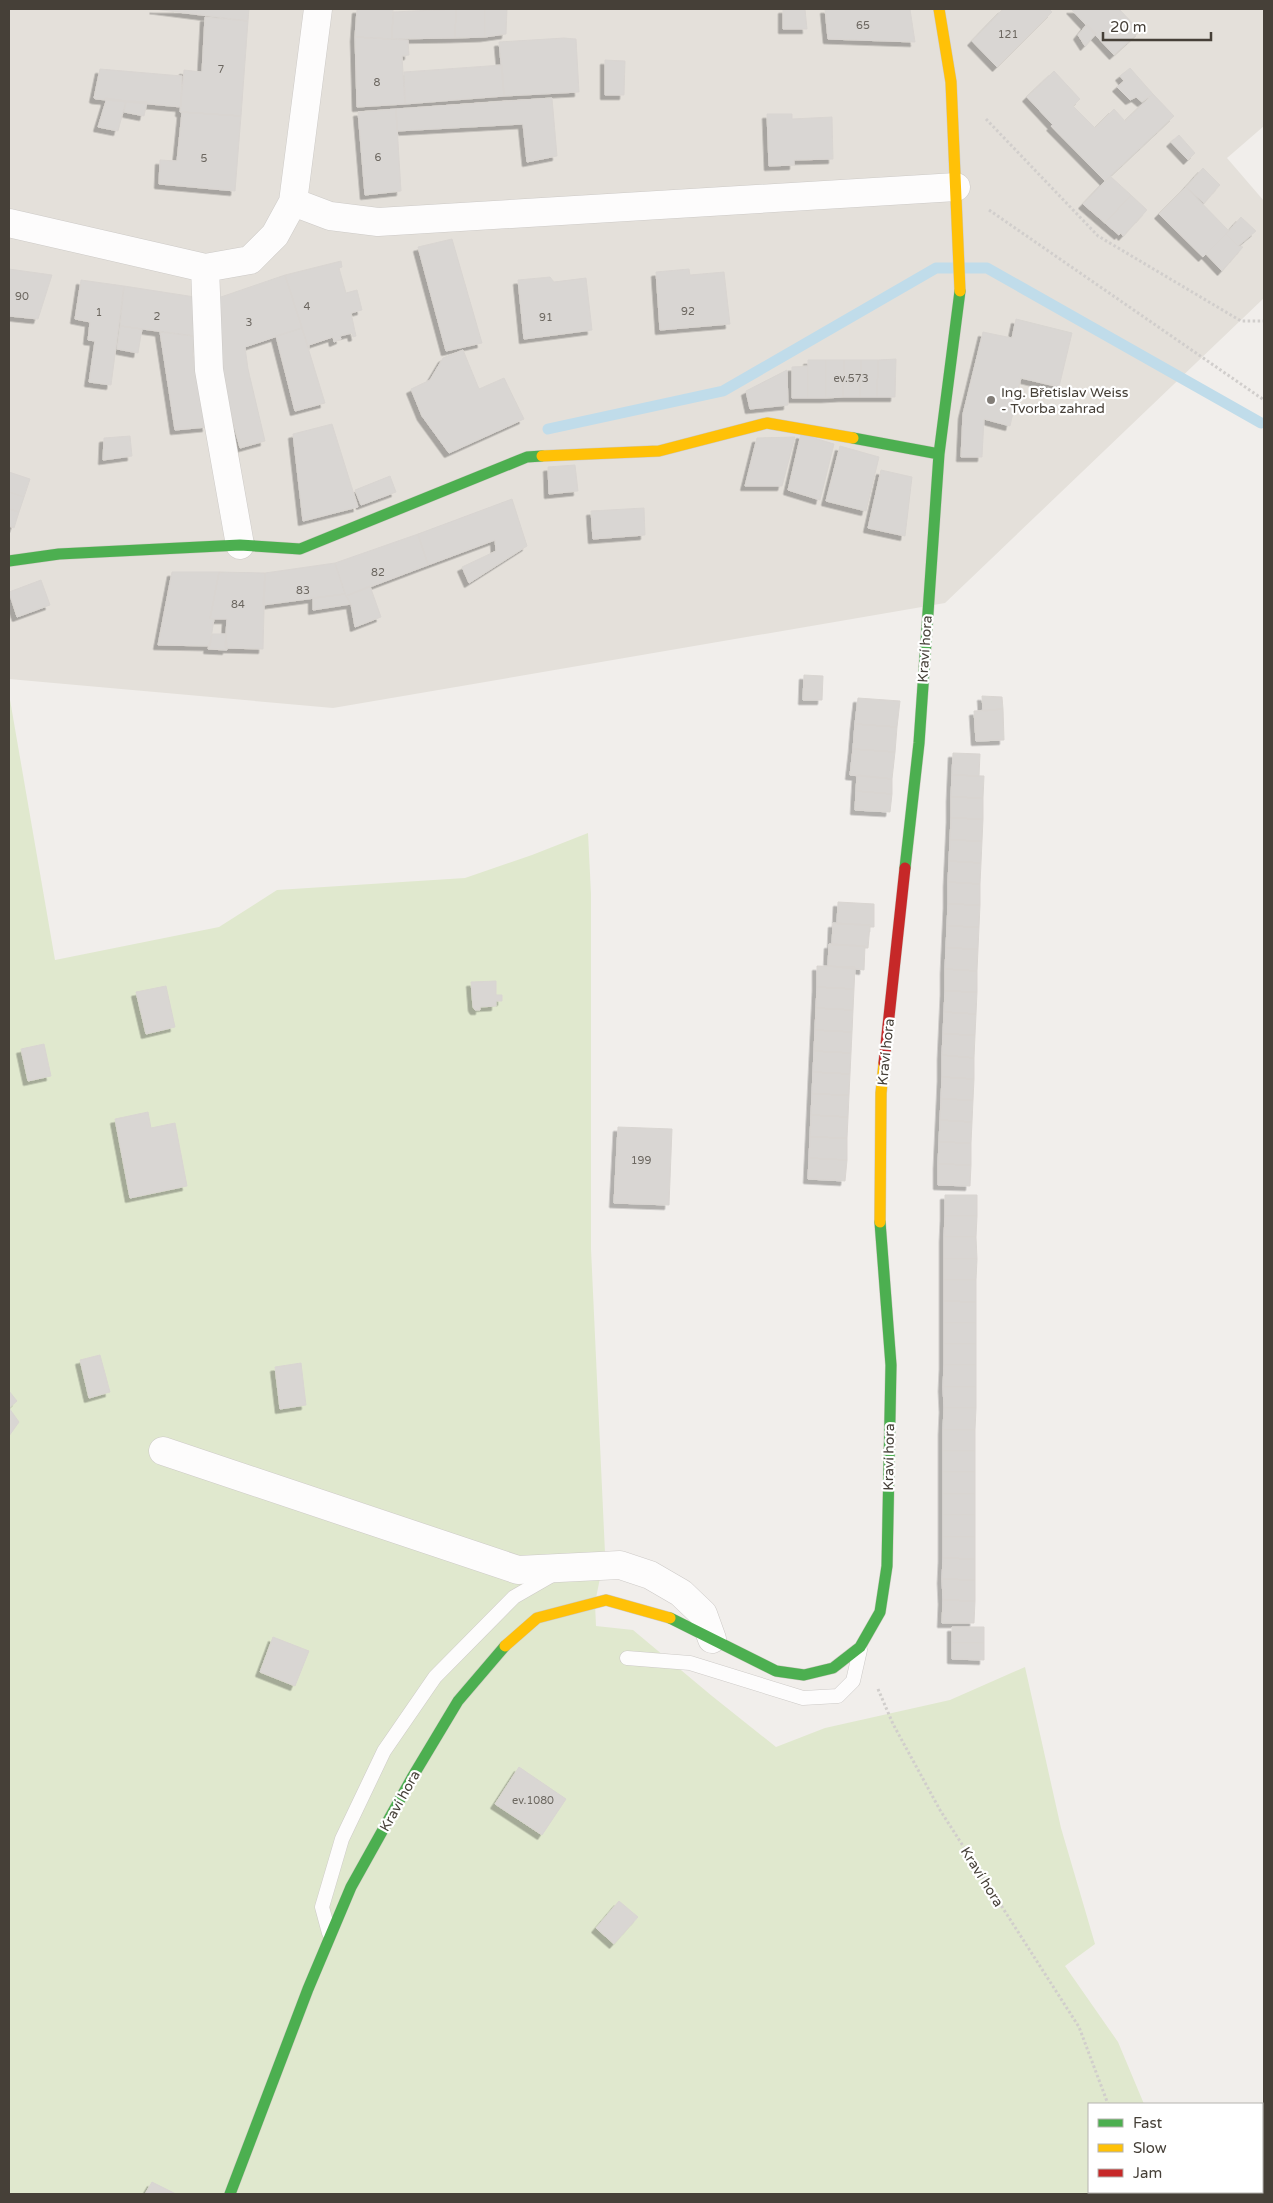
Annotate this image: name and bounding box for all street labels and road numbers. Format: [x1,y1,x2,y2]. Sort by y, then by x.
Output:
street label: Kraví hora [914,615,936,683]
street label: Kraví hora [874,1018,898,1086]
street label: Kraví hora [880,1423,898,1491]
street label: Kraví hora [376,1767,424,1835]
street label: Kraví hora [957,1844,1007,1910]

